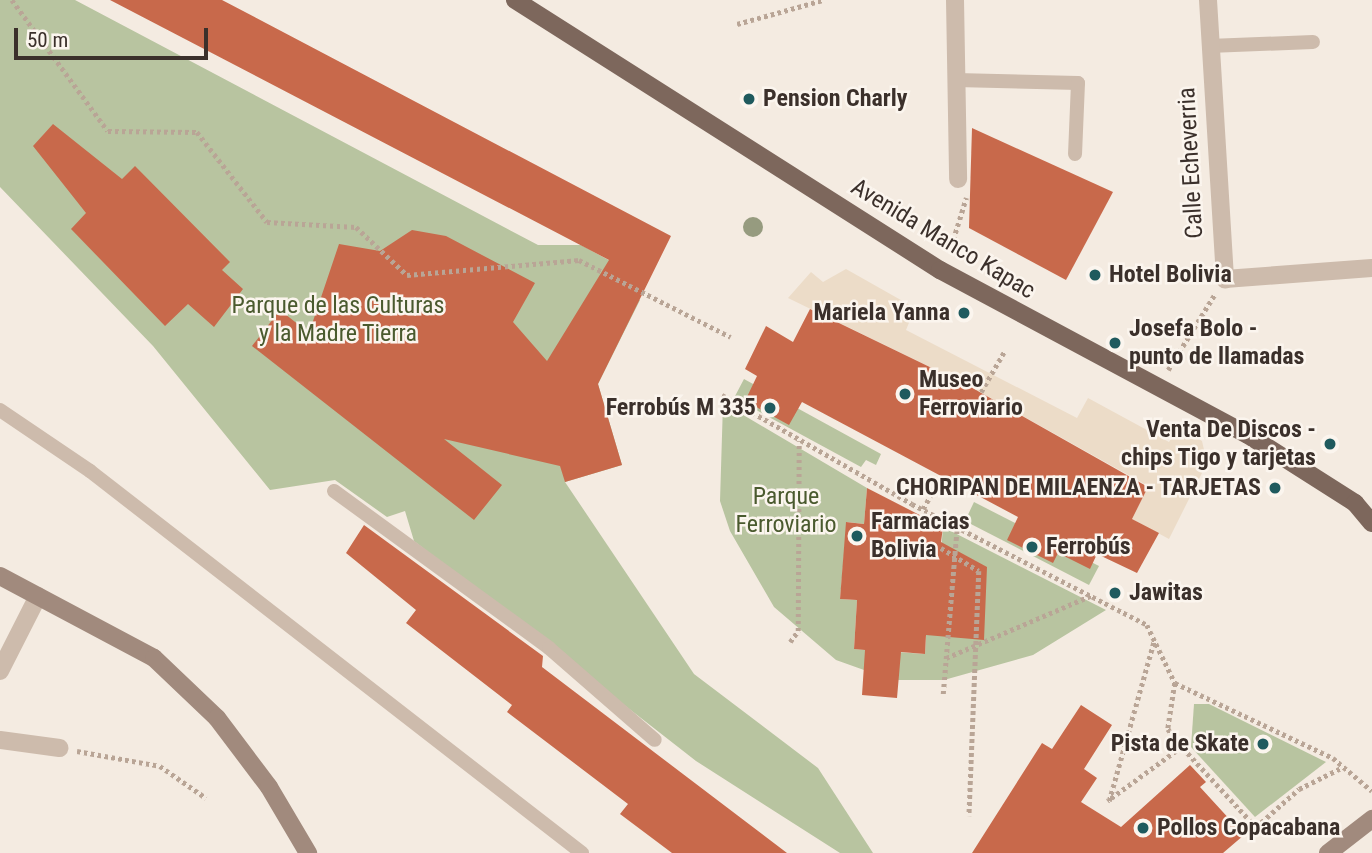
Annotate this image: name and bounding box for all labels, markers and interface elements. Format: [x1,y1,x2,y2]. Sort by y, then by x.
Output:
scale bar [18,14,212,58]
text: 50 m [27,28,68,52]
place label: Pension Charly [763,85,907,113]
street label: Calle Echeverria [1173,87,1209,239]
marker: Pension Charly [741,91,757,107]
street label: Avenida Manco Kapac [846,173,1040,305]
place label: Hotel Bolivia [1109,261,1232,289]
marker: Hotel Bolivia [1087,267,1103,283]
park label: Parque de las Culturas y la Madre Tierra [232,292,444,348]
place label: Mariela Yanna [814,299,950,327]
marker: Mariela Yanna [956,305,972,321]
place label: Josefa Bolo - punto de llamadas [1129,315,1305,371]
marker: Josefa Bolo - punto de llamadas [1107,335,1123,351]
place label: Museo Ferroviario [919,366,1023,422]
marker: Museo Ferroviario [897,386,913,402]
place label: Ferrobús M 335 [606,394,756,422]
marker: Ferrobús M 335 [762,400,778,416]
place label: Venta De Discos - chips Tigo y tarjetas [1120,416,1316,472]
marker: Venta De Discos - chips Tigo y tarjetas [1322,436,1338,452]
place label: CHORIPAN DE MILAENZA - TARJETAS [895,474,1261,502]
marker: CHORIPAN DE MILAENZA - TARJETAS [1267,480,1283,496]
park label: Parque Ferroviario [736,483,836,539]
place label: Farmacias Bolivia [871,508,970,564]
marker: Farmacias Bolivia [849,528,865,544]
place label: Ferrobús [1046,533,1131,561]
marker: Ferrobús [1024,539,1040,555]
place label: Jawitas [1129,579,1203,607]
marker: Jawitas [1107,585,1123,601]
place label: Pista de Skate [1111,730,1249,758]
marker: Pista de Skate [1255,736,1271,752]
place label: Pollos Copacabana [1157,814,1340,842]
marker: Pollos Copacabana [1135,820,1151,836]

